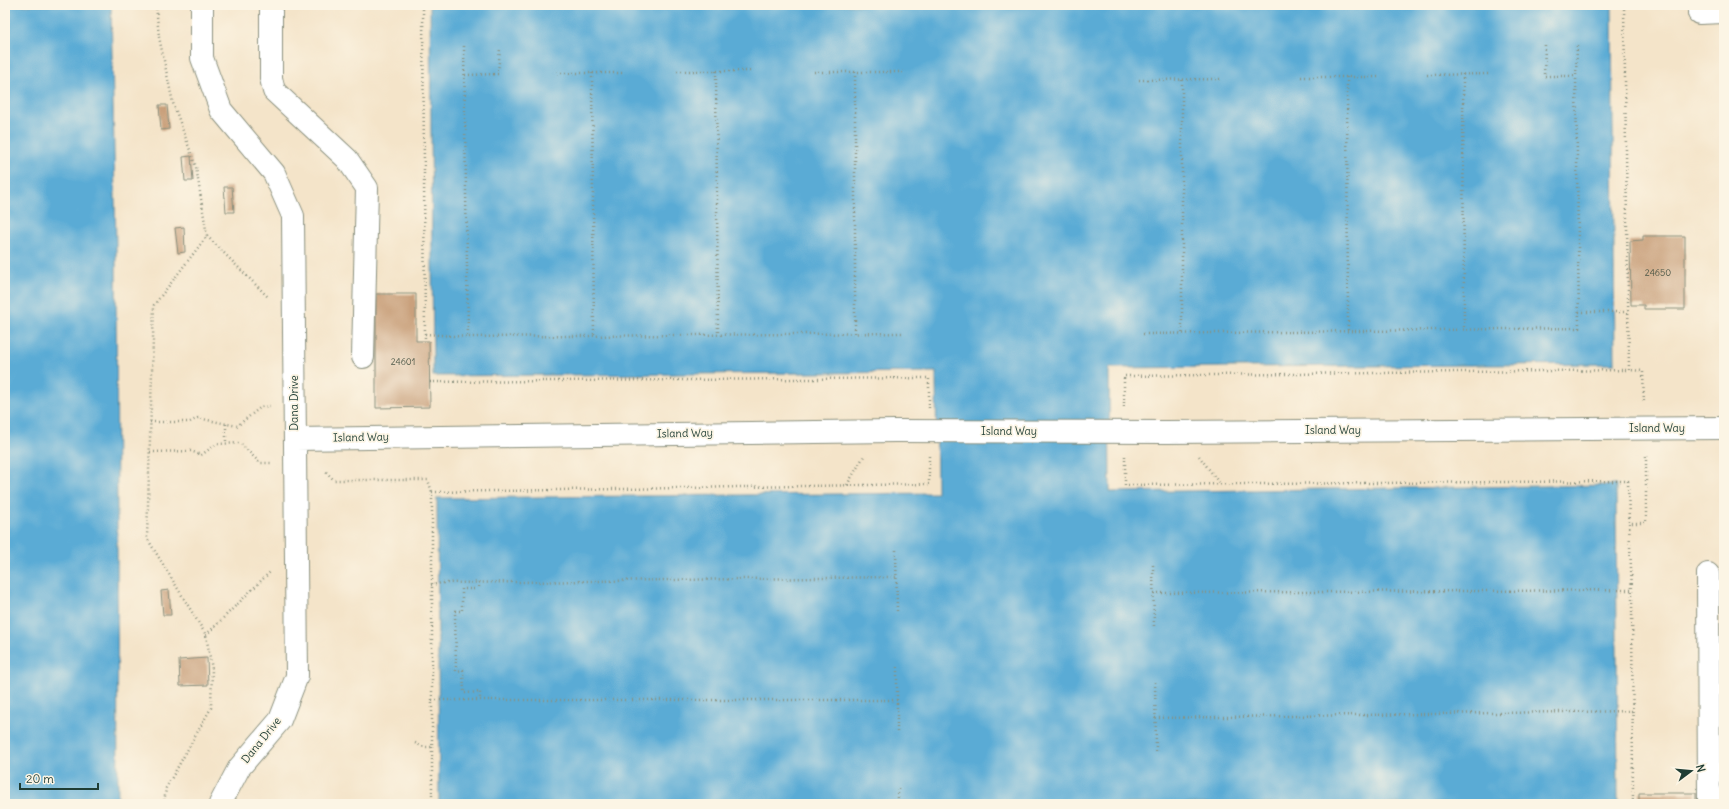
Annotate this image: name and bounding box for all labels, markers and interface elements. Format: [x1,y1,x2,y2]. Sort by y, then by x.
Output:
house number: 24650 [1645,267,1671,278]
house number: 24601 [391,356,415,367]
street label: Dana Drive [287,375,301,431]
street label: Island Way [1629,421,1685,435]
street label: Island Way [1305,423,1361,437]
street label: Island Way [981,424,1037,438]
street label: Island Way [657,426,713,440]
street label: Island Way [333,430,389,444]
street label: Dana Drive [238,714,284,766]
north arrow [1671,751,1711,791]
text: N [1693,763,1708,774]
scale bar [20,765,98,791]
text: 20 m [26,771,54,786]

